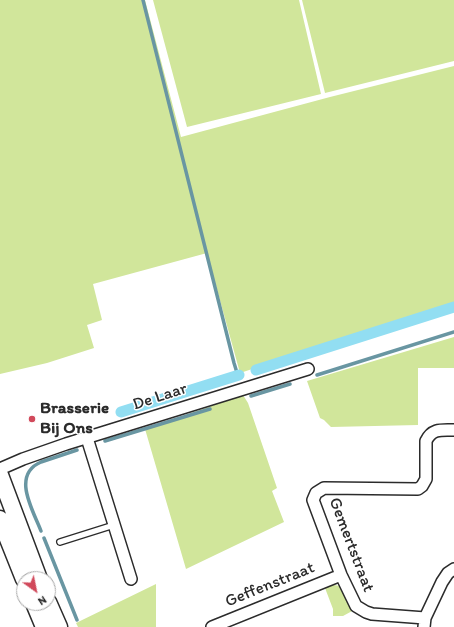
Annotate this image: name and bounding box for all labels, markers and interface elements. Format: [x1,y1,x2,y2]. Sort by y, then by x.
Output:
street label: De Laar [130,379,190,415]
place label: Brasserie Bij Ons [40,399,109,439]
marker: Brasserie Bij Ons [27,414,37,424]
street label: Gemertstraat [324,495,378,595]
street label: Geffenstraat [222,558,318,612]
north arrow [16,571,56,611]
text: N [36,593,49,608]

